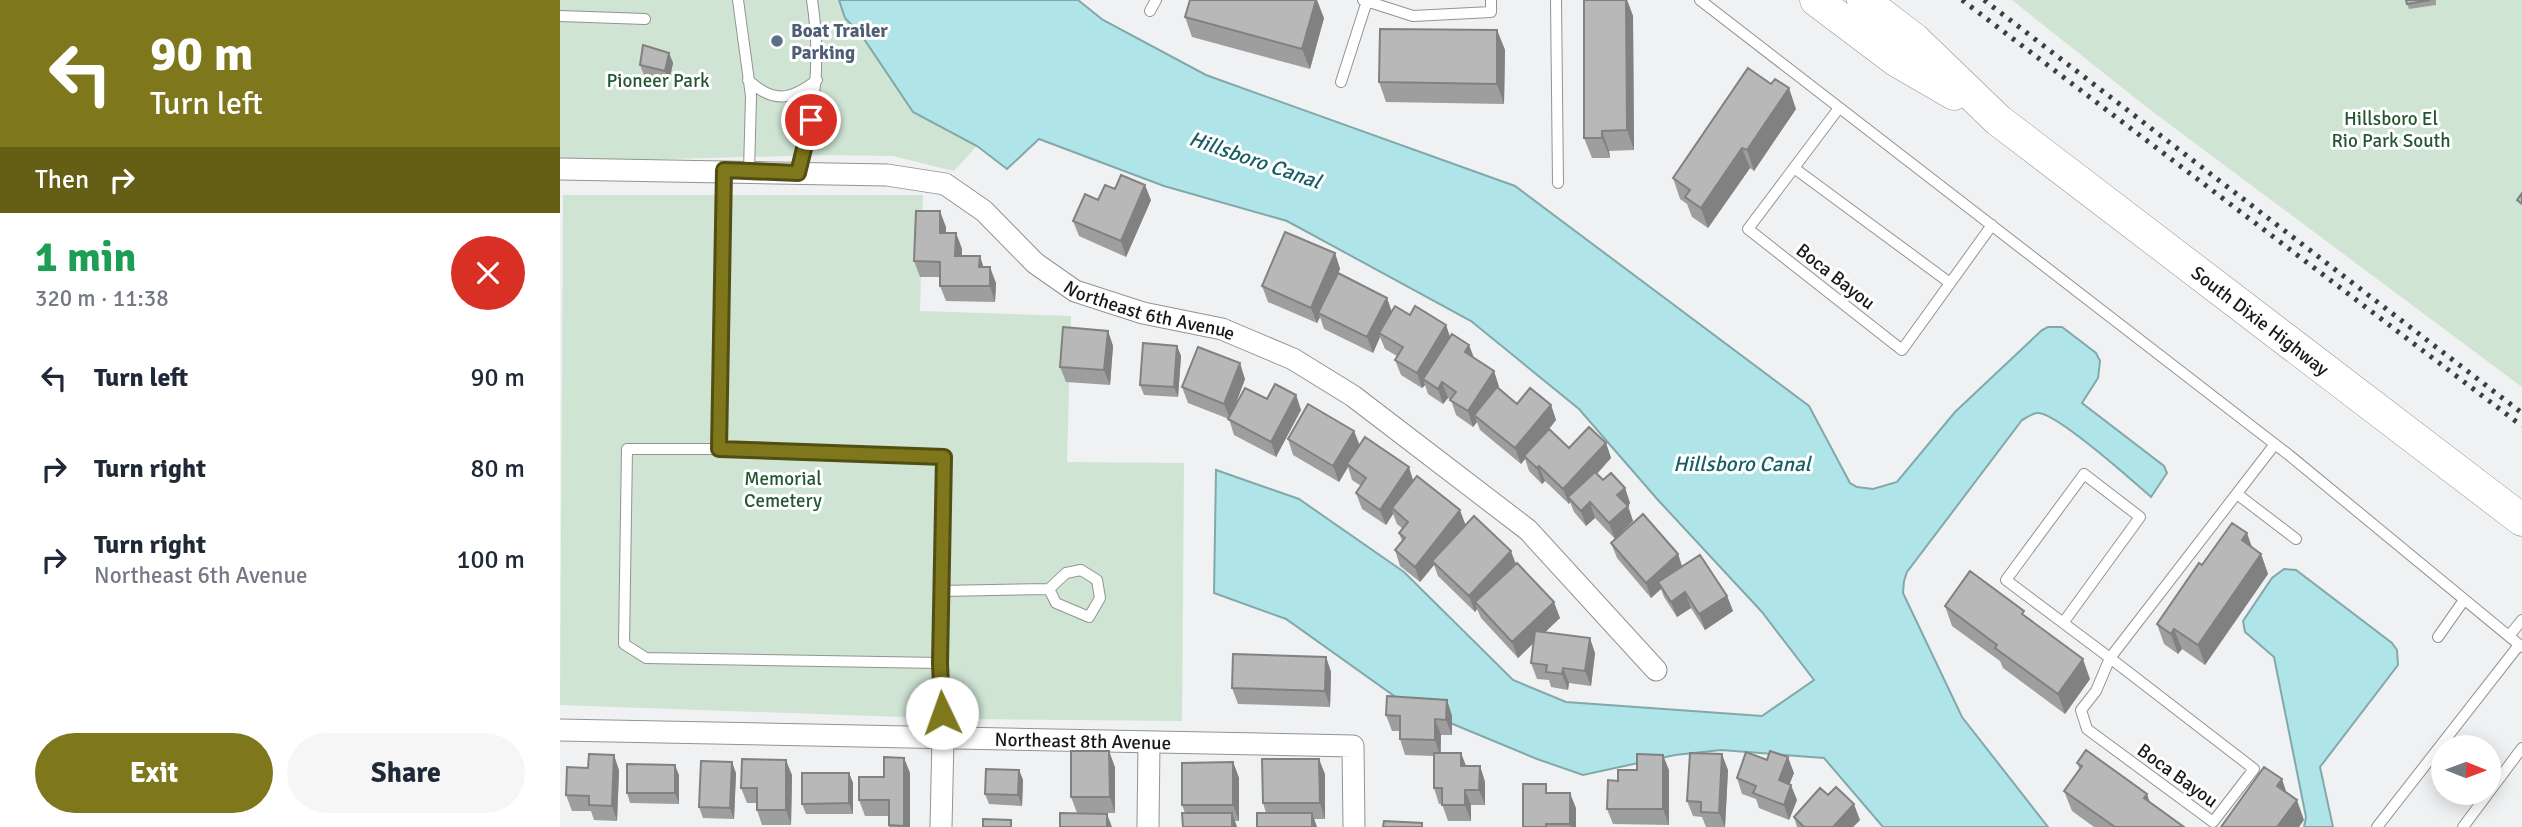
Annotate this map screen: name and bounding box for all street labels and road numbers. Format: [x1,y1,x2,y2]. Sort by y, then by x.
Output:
street label: Boca Bayou [1791,238,1880,315]
street label: South Dixie Highway [2186,261,2334,381]
street label: Northeast 6th Avenue [1058,276,1239,346]
street label: Northeast 8th Avenue [994,728,1171,755]
street label: Boca Bayou [2132,738,2222,813]

